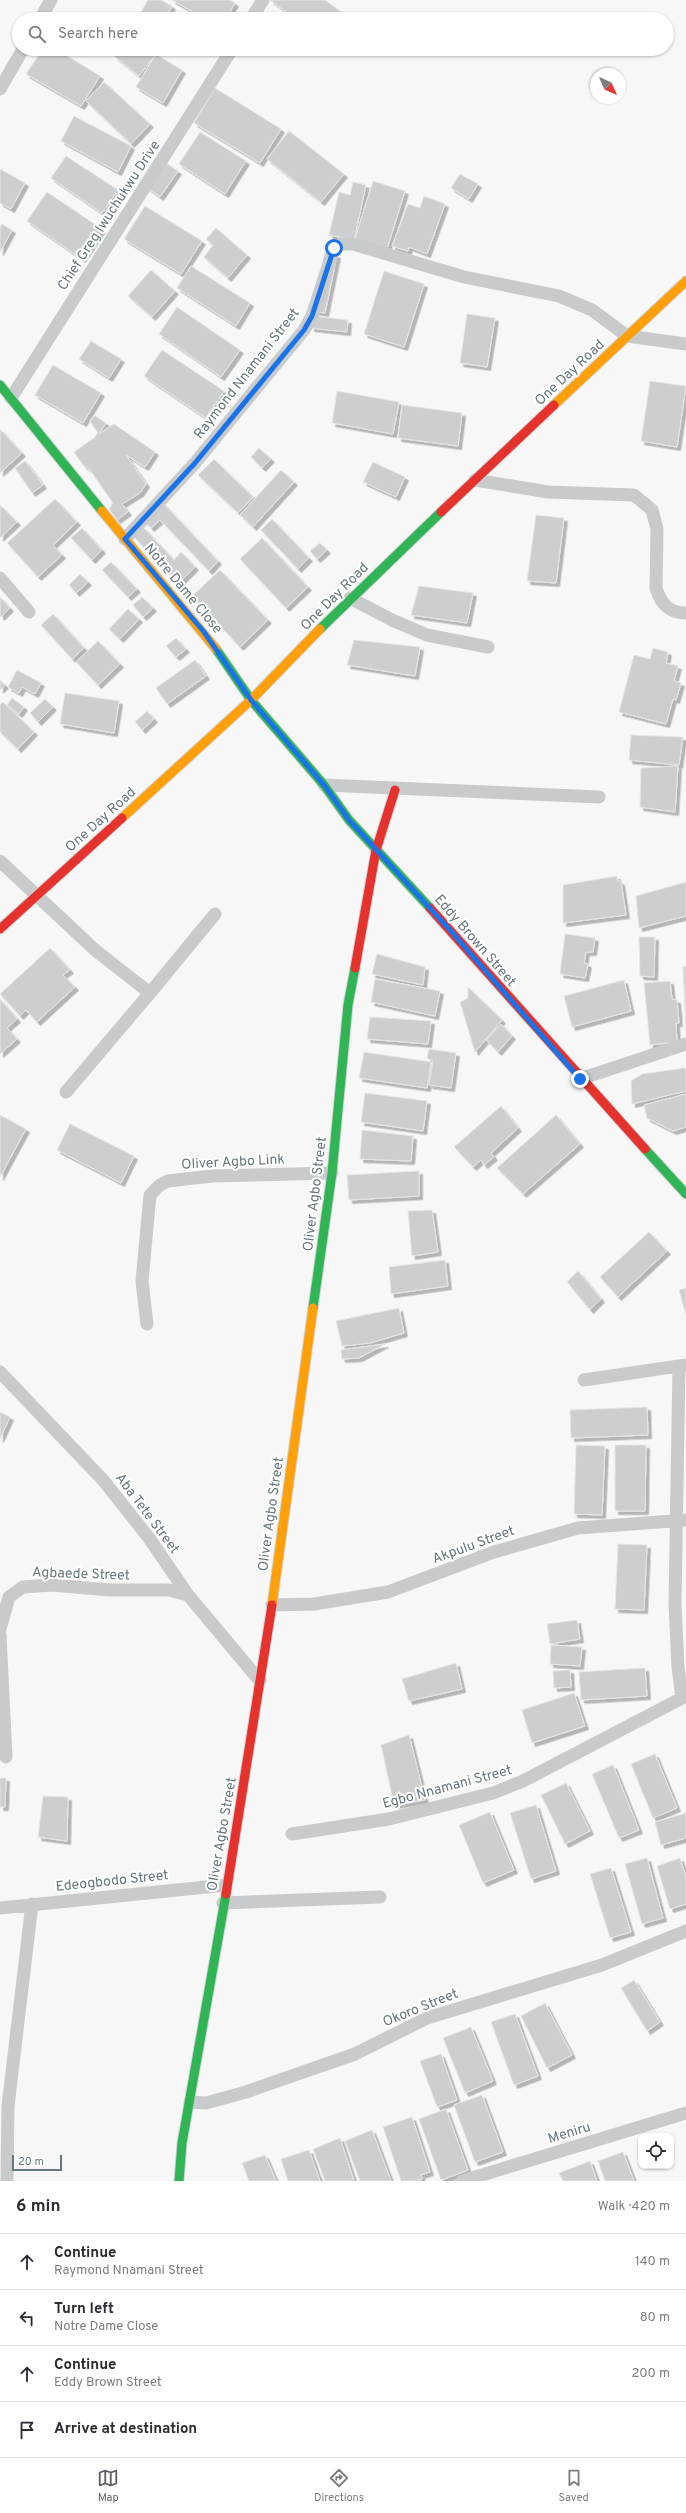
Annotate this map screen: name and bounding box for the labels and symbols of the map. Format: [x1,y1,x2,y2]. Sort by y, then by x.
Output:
north arrow [590,68,626,104]
street label: Chief Greg Iwuchukwu Drive [54,138,164,294]
route start [325,239,343,257]
street label: Raymond Nnamani Street [191,305,304,443]
street label: One Day Road [532,337,608,410]
street label: Notre Dame Close [140,540,225,637]
street label: One Day Road [298,560,373,635]
street label: One Day Road [62,784,140,856]
street label: Eddy Brown Street [430,892,519,990]
route end [571,1070,589,1088]
street label: Oliver Agbo Street [300,1136,331,1252]
street label: Oliver Agbo Link [181,1151,285,1174]
street label: Oliver Agbo Street [255,1456,288,1573]
street label: Aba Tete Street [111,1470,183,1558]
street label: Akpulu Street [430,1523,517,1568]
street label: Agbaede Street [32,1564,130,1585]
street label: Egbo Nnamani Street [381,1762,514,1813]
street label: Oliver Agbo Street [204,1776,241,1893]
street label: Edeogbodo Street [55,1867,169,1896]
street label: Okoro Street [380,1986,461,2031]
street label: Meniru [546,2119,593,2148]
scale bar [12,2153,62,2172]

